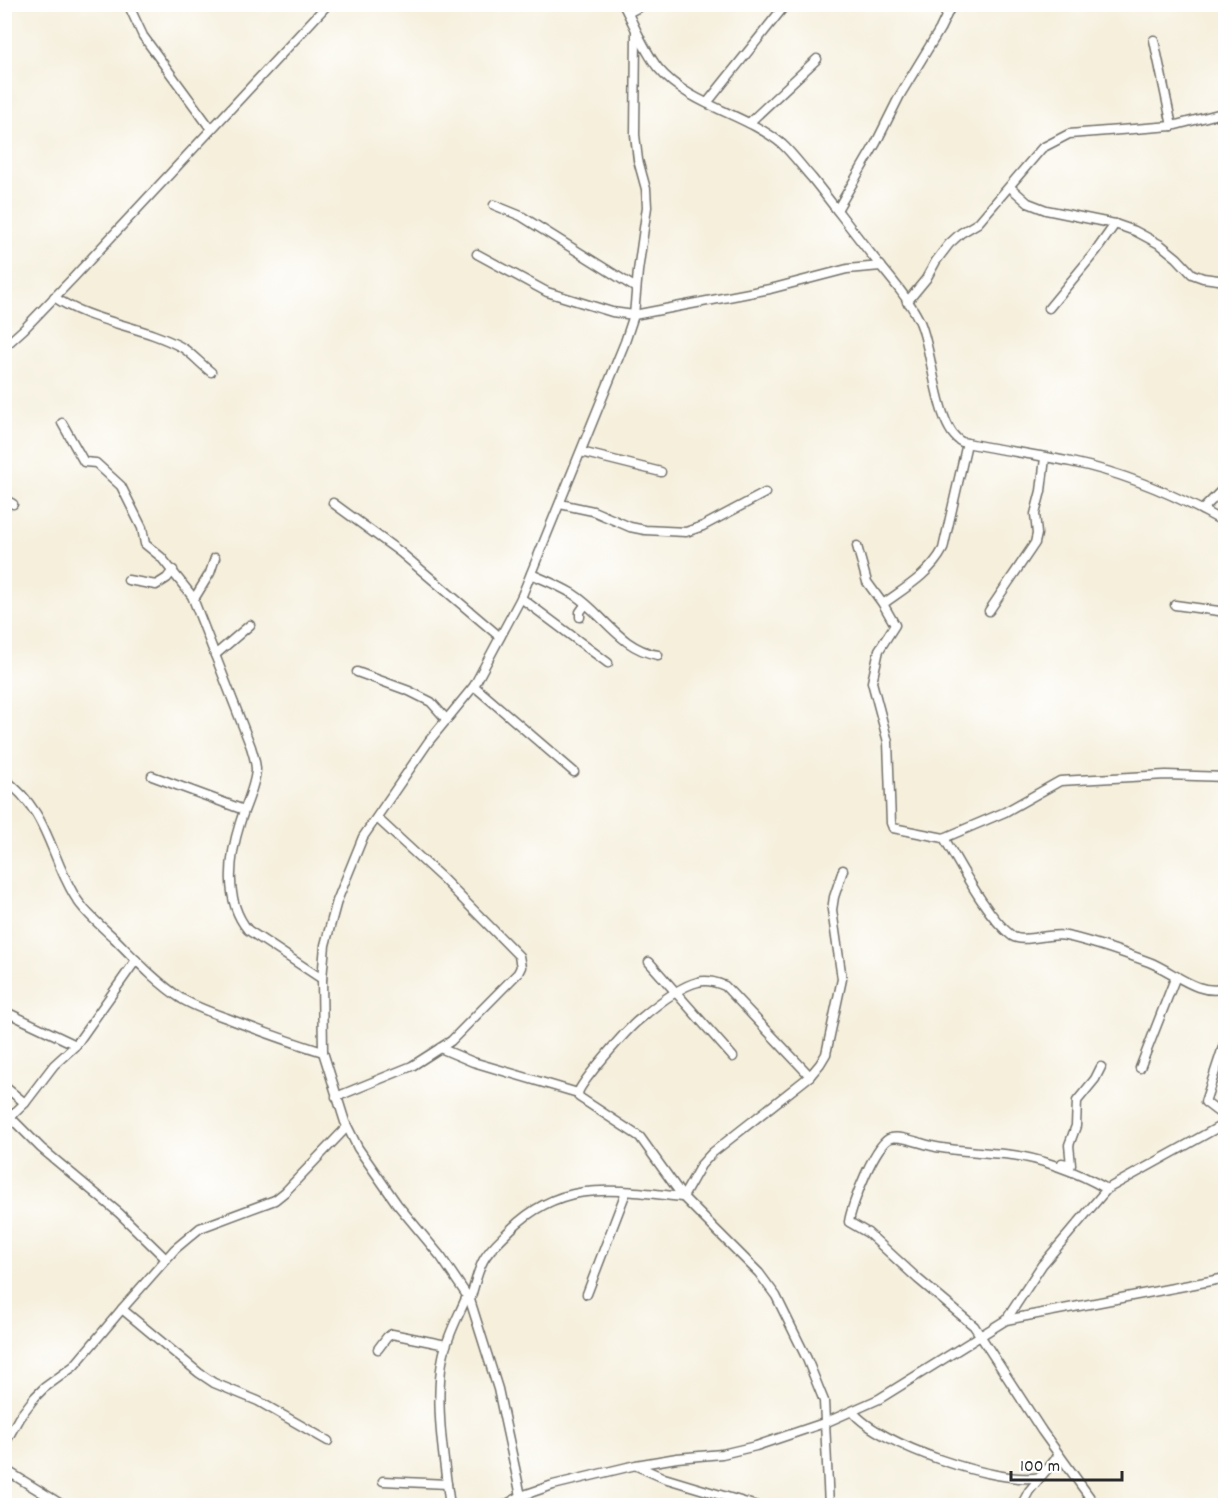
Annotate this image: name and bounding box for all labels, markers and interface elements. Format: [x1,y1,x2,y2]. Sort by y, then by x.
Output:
scale bar [1011,1444,1122,1482]
text: 100 m [1020,1455,1060,1480]

